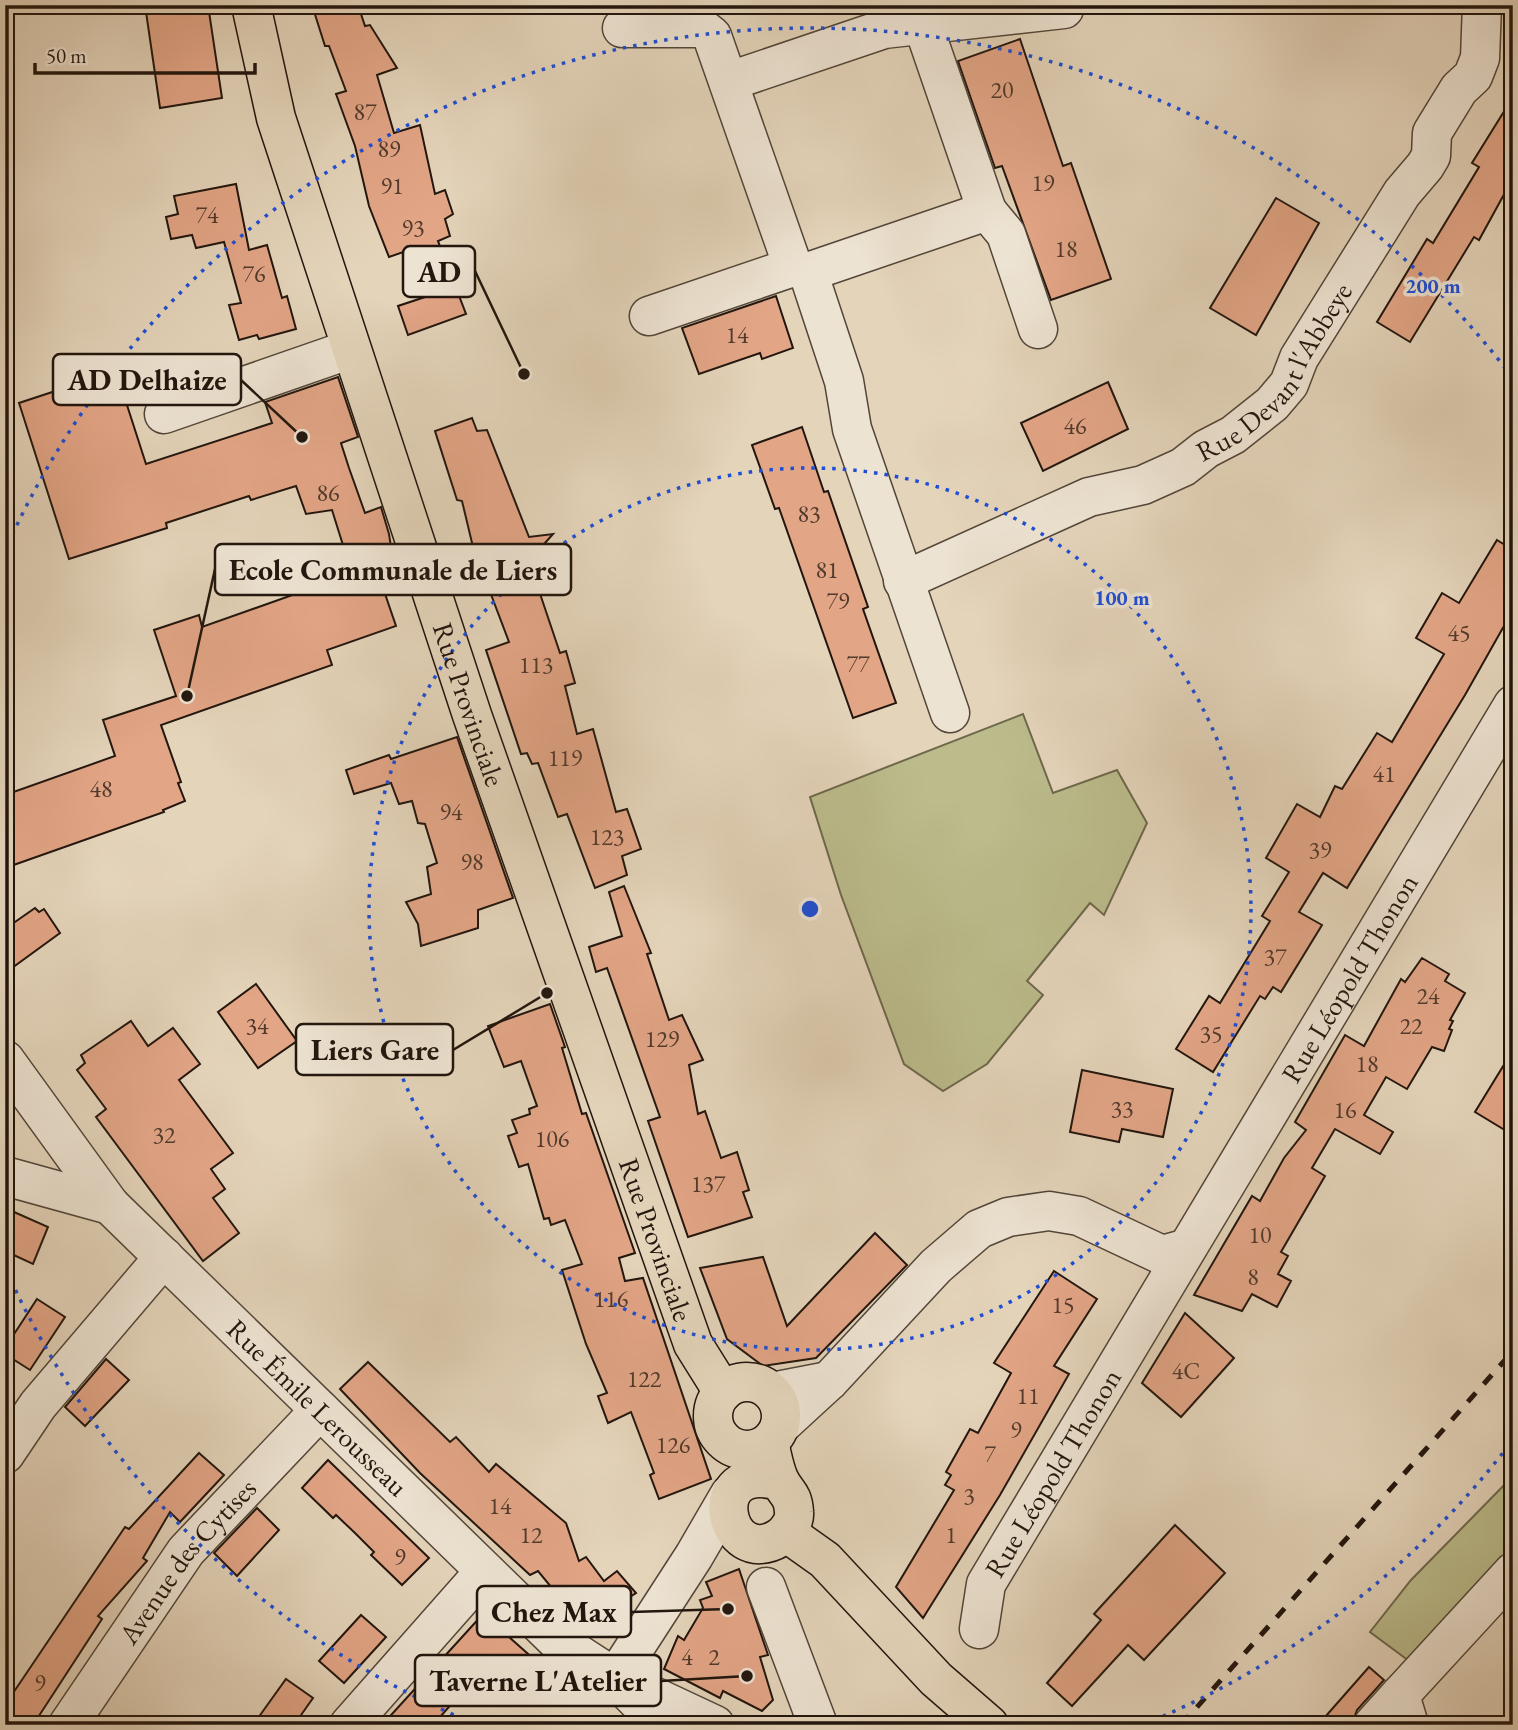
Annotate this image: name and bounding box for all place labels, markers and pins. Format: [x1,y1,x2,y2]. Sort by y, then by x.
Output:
callout: AD [403,246,475,297]
callout: AD Delhaize [53,354,241,405]
callout: Ecole Communale de Liers [215,544,571,595]
centre of rings [798,897,822,921]
callout: Liers Gare [296,1024,453,1075]
callout: Chez Max [477,1586,631,1637]
callout: Taverne L'Atelier [415,1655,661,1706]

